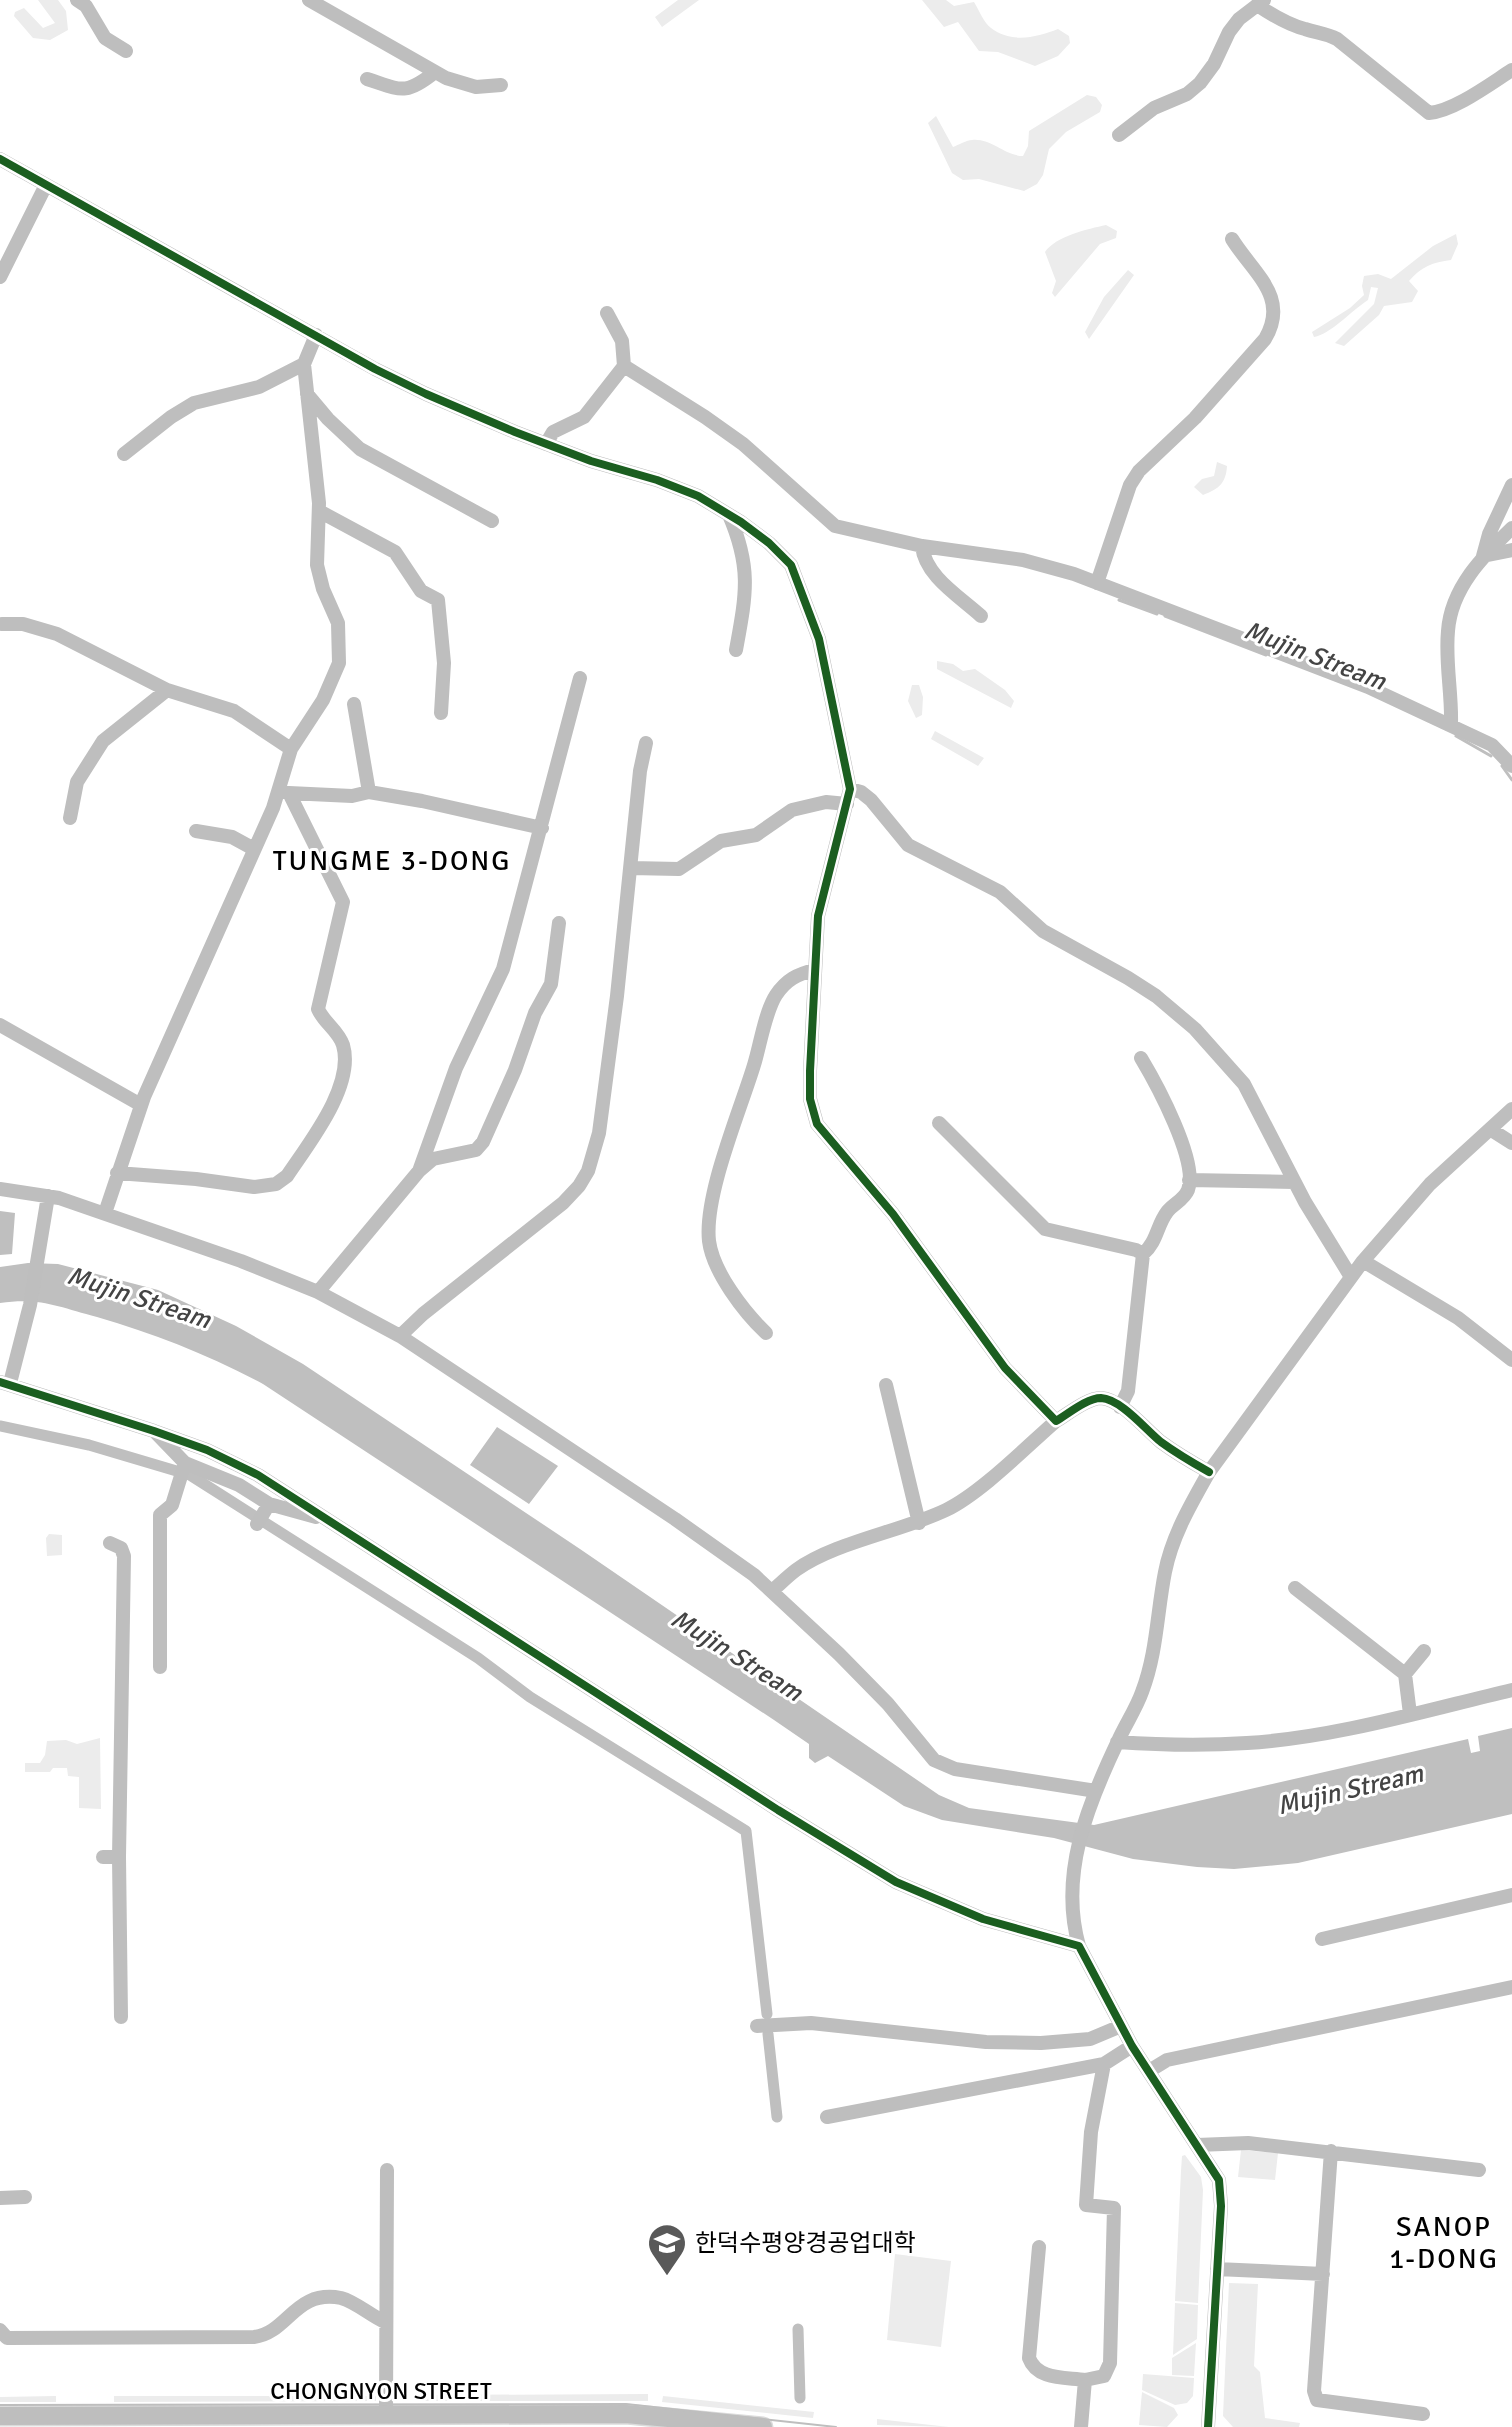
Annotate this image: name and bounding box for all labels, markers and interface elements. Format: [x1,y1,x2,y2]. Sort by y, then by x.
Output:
water label: Mujin Stream [1239,614,1391,698]
district label: TUNGME 3-DONG [273,844,511,878]
water label: Mujin Stream [63,1260,216,1337]
water label: Mujin Stream [665,1603,809,1710]
water label: Mujin Stream [1274,1757,1428,1822]
district label: SANOP 1-DONG [1389,2210,1499,2276]
school or university icon: 한덕수평양경공업대학 [646,2222,688,2277]
place label: 한덕수평양경공업대학 [695,2228,916,2258]
street label: CHONGNYON STREET [270,2376,492,2406]

